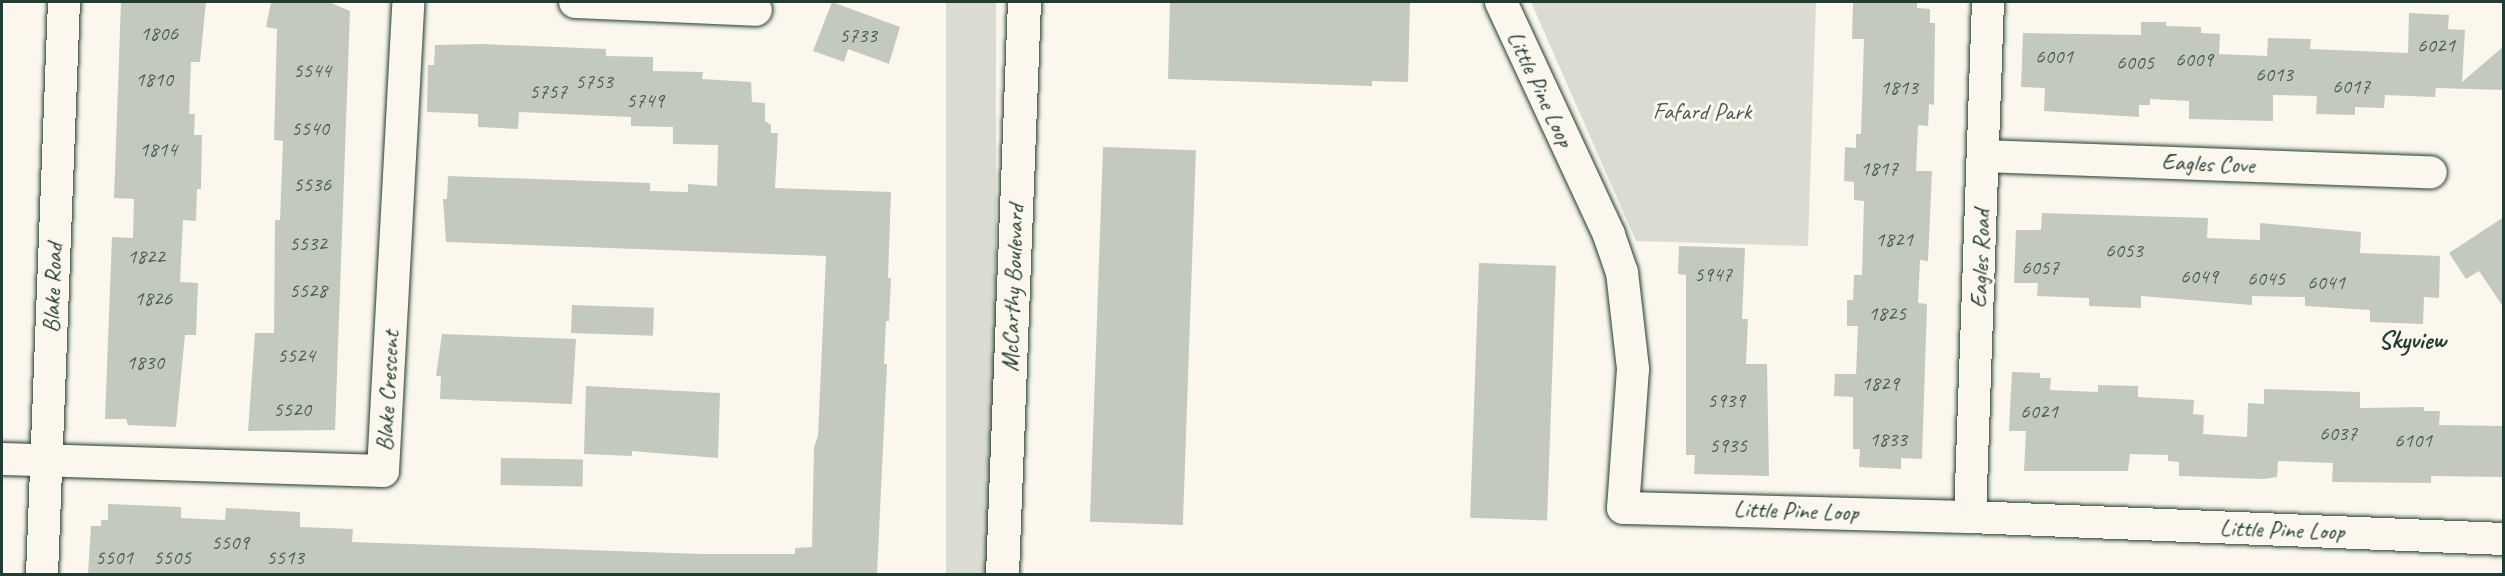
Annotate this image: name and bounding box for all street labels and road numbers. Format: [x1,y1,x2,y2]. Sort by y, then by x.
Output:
street label: Little Pine Loop [1501,26,1579,152]
street label: Eagles Cove [2161,148,2255,180]
street label: McCarthy Boulevard [996,204,1030,372]
street label: Eagles Road [1965,210,1997,308]
street label: Blake Road [37,243,69,333]
street label: Blake Crescent [370,330,406,452]
street label: Little Pine Loop [1733,494,1859,528]
street label: Little Pine Loop [2219,513,2345,547]

